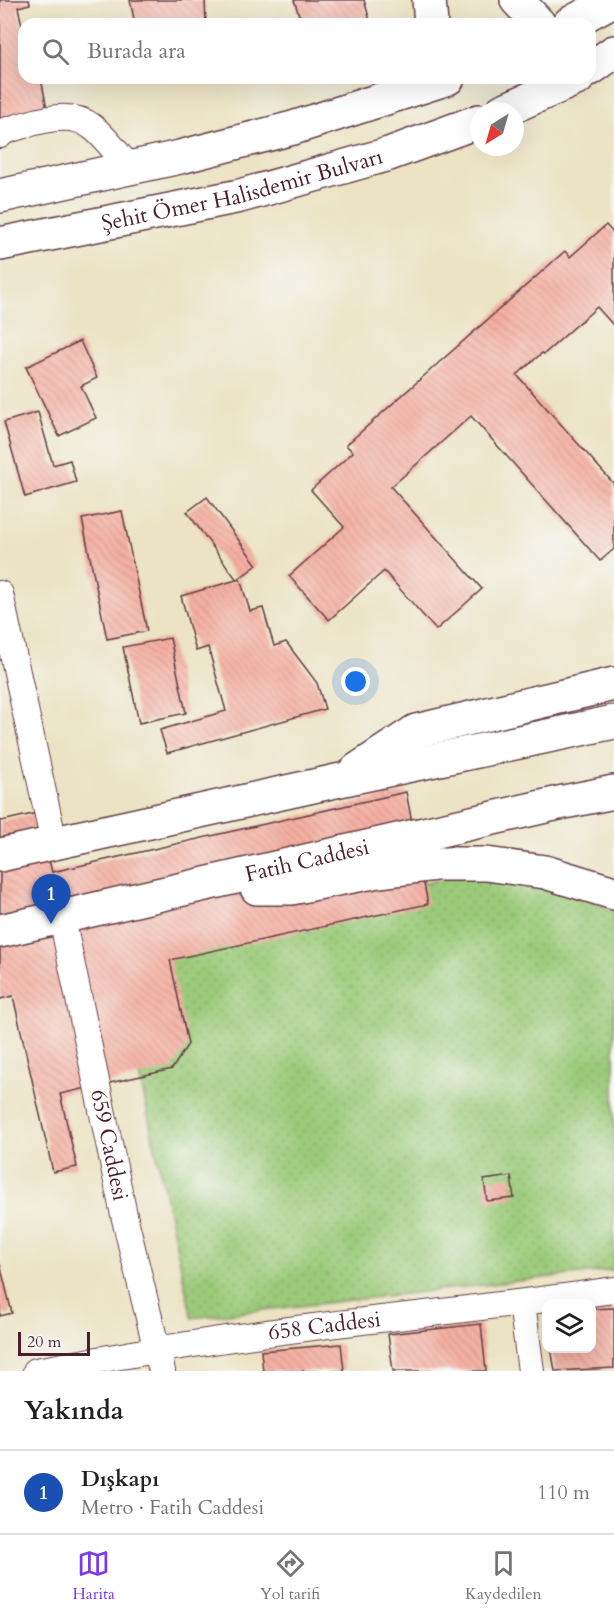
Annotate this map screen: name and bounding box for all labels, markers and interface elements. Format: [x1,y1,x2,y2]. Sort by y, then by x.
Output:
search box [18,18,596,84]
icon: search [39,35,72,68]
text: Burada ara [87,36,186,66]
north arrow [470,102,524,156]
street label: Şehit Ömer Halisdemir Bulvarı [99,142,386,238]
your location [341,667,370,696]
street label: Fatih Caddesi [242,832,372,889]
pin: 1 [32,874,70,924]
street label: 659 Caddesi [83,1087,136,1204]
map controls [542,1299,596,1353]
button: layers [542,1299,596,1353]
street label: 658 Caddesi [266,1304,382,1348]
scale bar [18,1329,90,1356]
text: 20 m [27,1331,61,1353]
text: Yakında [24,1393,124,1428]
text: Dışkapı [81,1464,159,1494]
text: 1 [38,1479,49,1506]
text: 110 m [537,1479,590,1506]
text: Metro · Fatih Caddesi [81,1494,264,1521]
tab: Harita [72,1547,115,1605]
tab: Yol tarifi [260,1547,320,1605]
tab: Kaydedilen [465,1547,542,1605]

